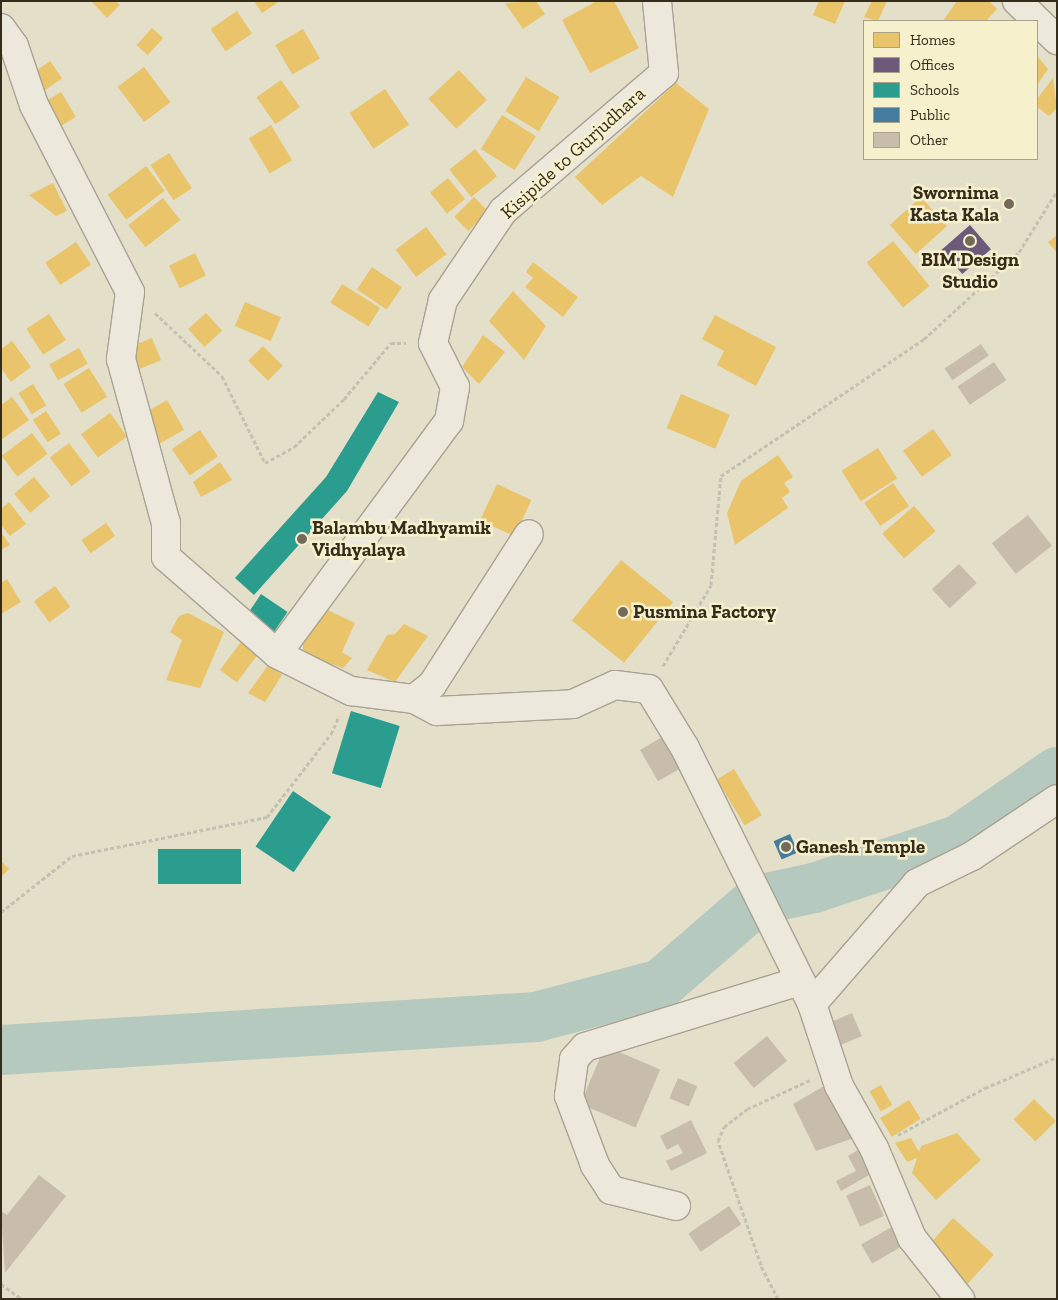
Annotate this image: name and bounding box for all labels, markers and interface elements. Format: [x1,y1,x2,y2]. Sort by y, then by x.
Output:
legend [863,20,1038,160]
text: Homes [910,31,955,49]
text: Offices [910,56,954,74]
text: Schools [910,81,959,99]
street label: Kisipide to Gurjudhara [496,82,650,224]
text: Public [910,106,950,124]
text: Other [910,131,948,149]
place label: Swornima Kasta Kala [910,182,999,226]
marker: Swornima Kasta Kala [1003,198,1015,210]
marker: BIM Design Studio [964,235,976,247]
place label: BIM Design Studio [921,249,1019,293]
place label: Balambu Madhyamik Vidhyalaya [312,517,491,561]
marker: Balambu Madhyamik Vidhyalaya [296,533,308,545]
place label: Pusmina Factory [633,601,776,623]
marker: Pusmina Factory [617,606,629,618]
place label: Ganesh Temple [796,836,925,858]
marker: Ganesh Temple [780,841,792,853]

